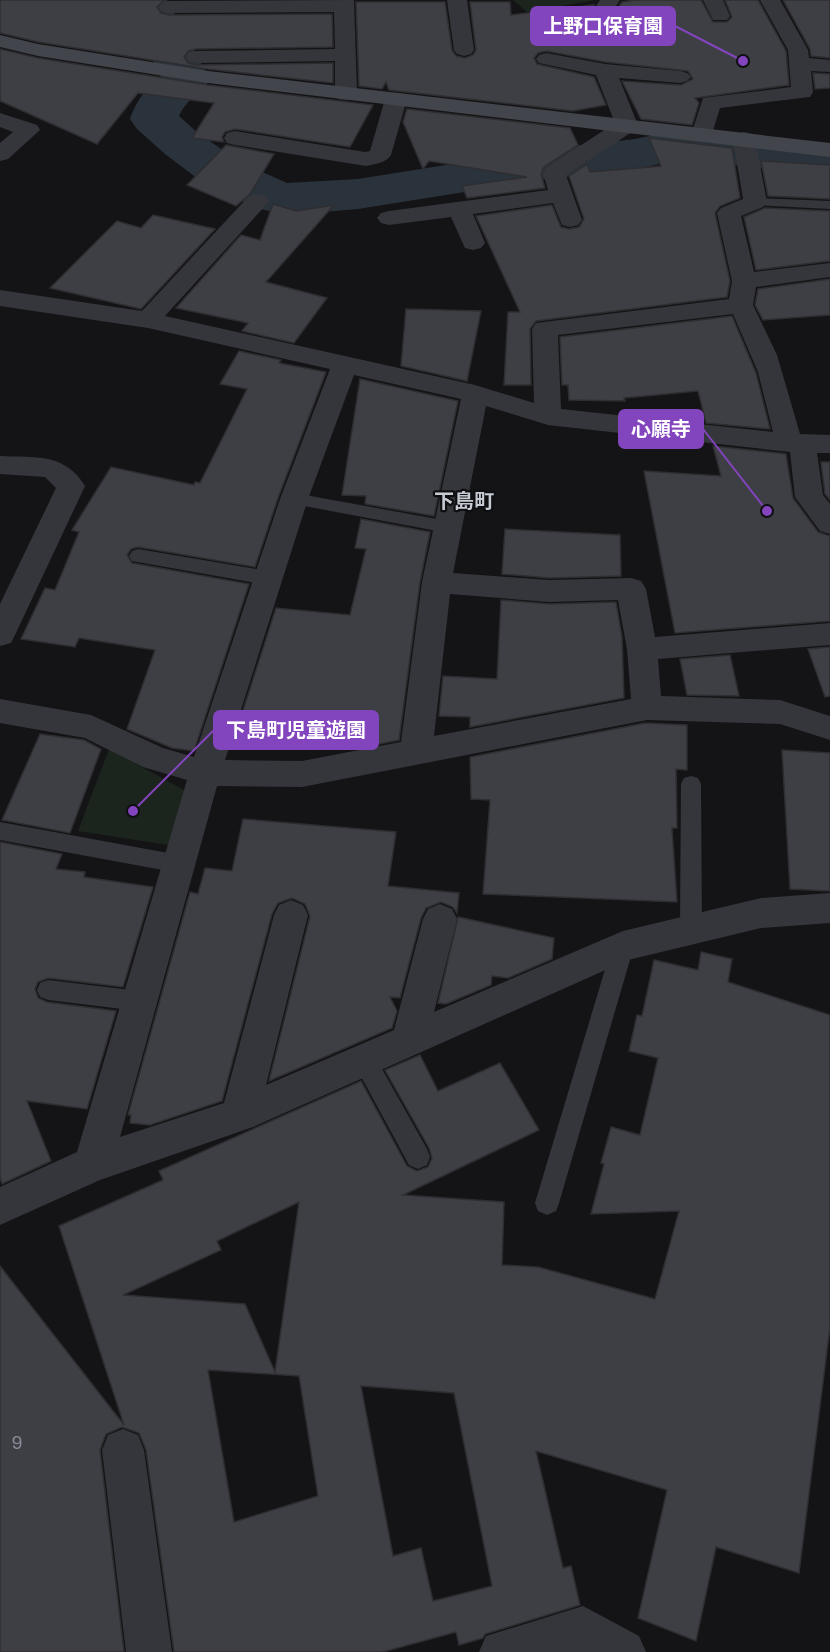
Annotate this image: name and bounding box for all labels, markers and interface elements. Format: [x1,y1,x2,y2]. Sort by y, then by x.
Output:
callout: 上野口保育園 [531,7,675,45]
text: 上野口保育園 [543,12,663,40]
callout: 心願寺 [619,410,703,448]
text: 心願寺 [631,415,691,443]
district label: 下島町 [434,487,494,515]
callout: 下島町児童遊園 [214,711,378,749]
text: 下島町児童遊園 [226,716,366,744]
house number: 9 [11,1430,23,1455]

